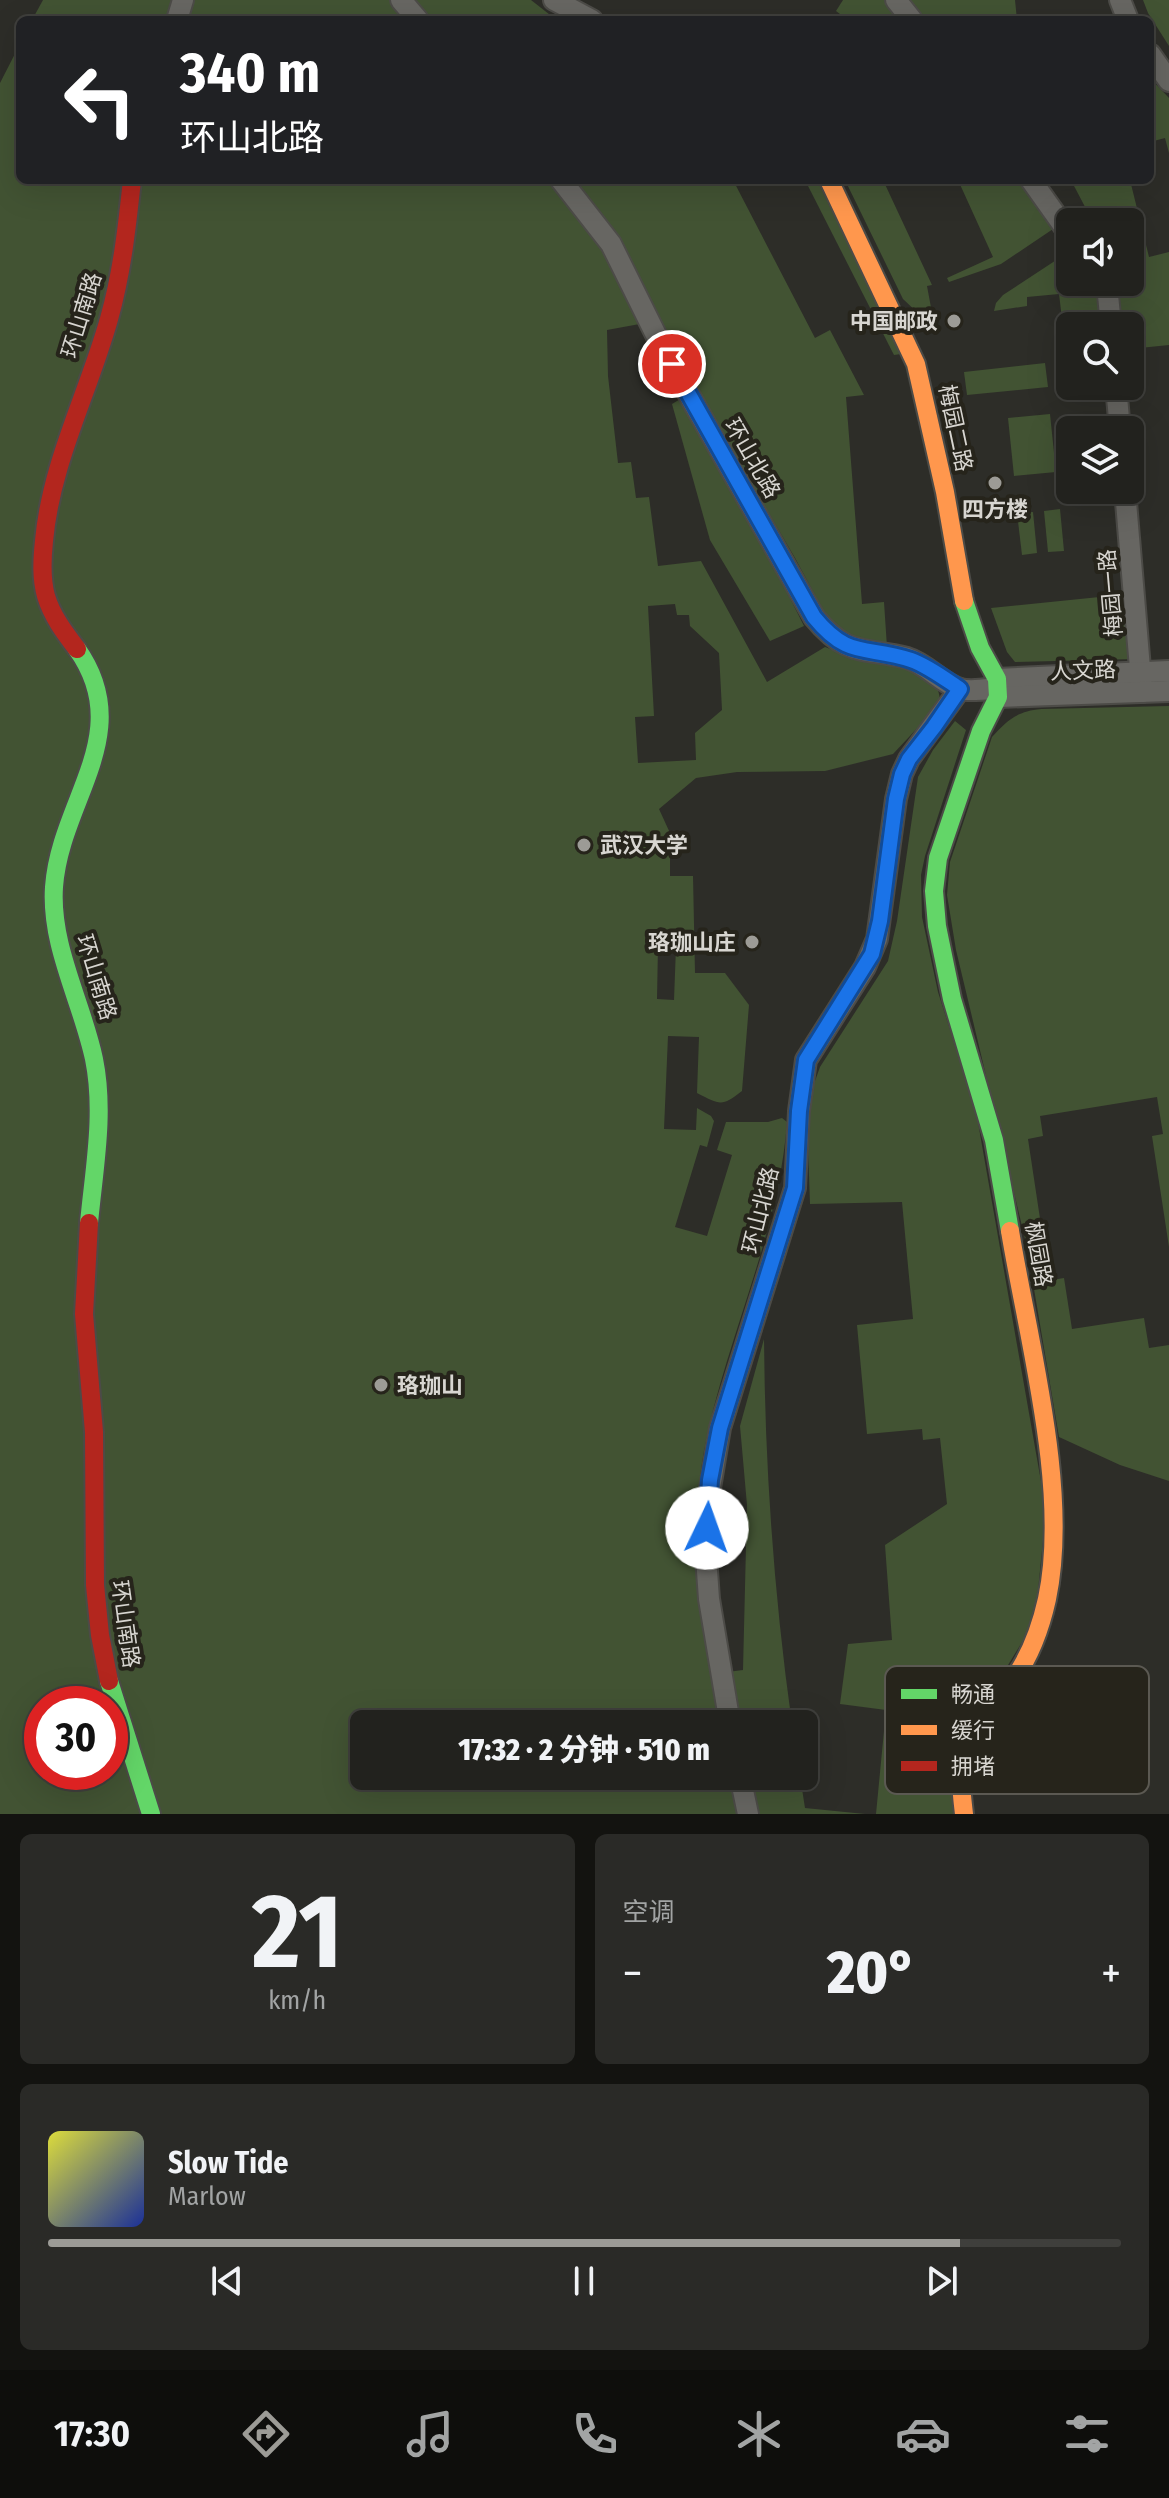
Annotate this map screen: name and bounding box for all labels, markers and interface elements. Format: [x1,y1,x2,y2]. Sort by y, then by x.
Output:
text: 340 m [180,40,320,107]
icon: left [48,48,152,152]
text: 环山北路 [180,116,324,160]
map controls [1056,208,1144,504]
button: sound [1056,208,1144,296]
street label: 环山南路 [56,269,107,361]
place label: 中国邮政 [850,308,938,335]
marker: 中国邮政 [945,312,963,330]
button: search [1056,312,1144,400]
pin [638,330,706,398]
icon: arrive [650,342,694,386]
street label: 梅园二路 [933,382,978,474]
street label: 环山北路 [719,413,786,503]
button: layers [1056,416,1144,504]
marker: 四方楼 [986,474,1004,492]
place label: 四方楼 [962,496,1028,523]
street label: 梅园一路 [1093,548,1128,638]
street label: 人文路 [1050,656,1116,685]
place label: 武汉大学 [600,832,688,859]
marker: 武汉大学 [575,836,593,854]
place label: 珞珈山庄 [648,929,736,956]
street label: 环山南路 [71,931,122,1023]
marker: 珞珈山庄 [743,933,761,951]
street label: 环山北路 [737,1164,784,1256]
street label: 枫园路 [1019,1219,1058,1289]
place label: 珞珈山 [397,1372,463,1399]
marker: 珞珈山 [372,1376,390,1394]
position arrow [665,1486,749,1570]
street label: 环山南路 [106,1579,145,1670]
legend [885,1666,1149,1794]
text: 畅通 [951,1681,995,1708]
speed limit sign: 30 [24,1686,128,1790]
text: 缓行 [951,1717,995,1744]
text: 17:32 · 2 分钟 · 510 m [458,1732,710,1768]
text: 拥堵 [951,1753,995,1780]
text: 21 [252,1870,342,1995]
text: 空调 [623,1897,675,1928]
text: 20° [827,1937,916,2009]
text: − [623,1947,642,2000]
text: + [1101,1947,1121,2000]
text: km/h [268,1985,326,2016]
text: Slow Tide [168,2145,289,2181]
text: Marlow [168,2181,246,2212]
icon: previous [205,2259,249,2303]
icon: pause [562,2259,606,2303]
icon: next [920,2259,964,2303]
icon: directions [238,2406,294,2462]
icon: music [402,2406,458,2462]
icon: phone [567,2406,623,2462]
icon: climate [731,2406,787,2462]
icon: car [895,2406,951,2462]
icon: filters [1059,2406,1115,2462]
text: 17:30 [54,2412,130,2456]

